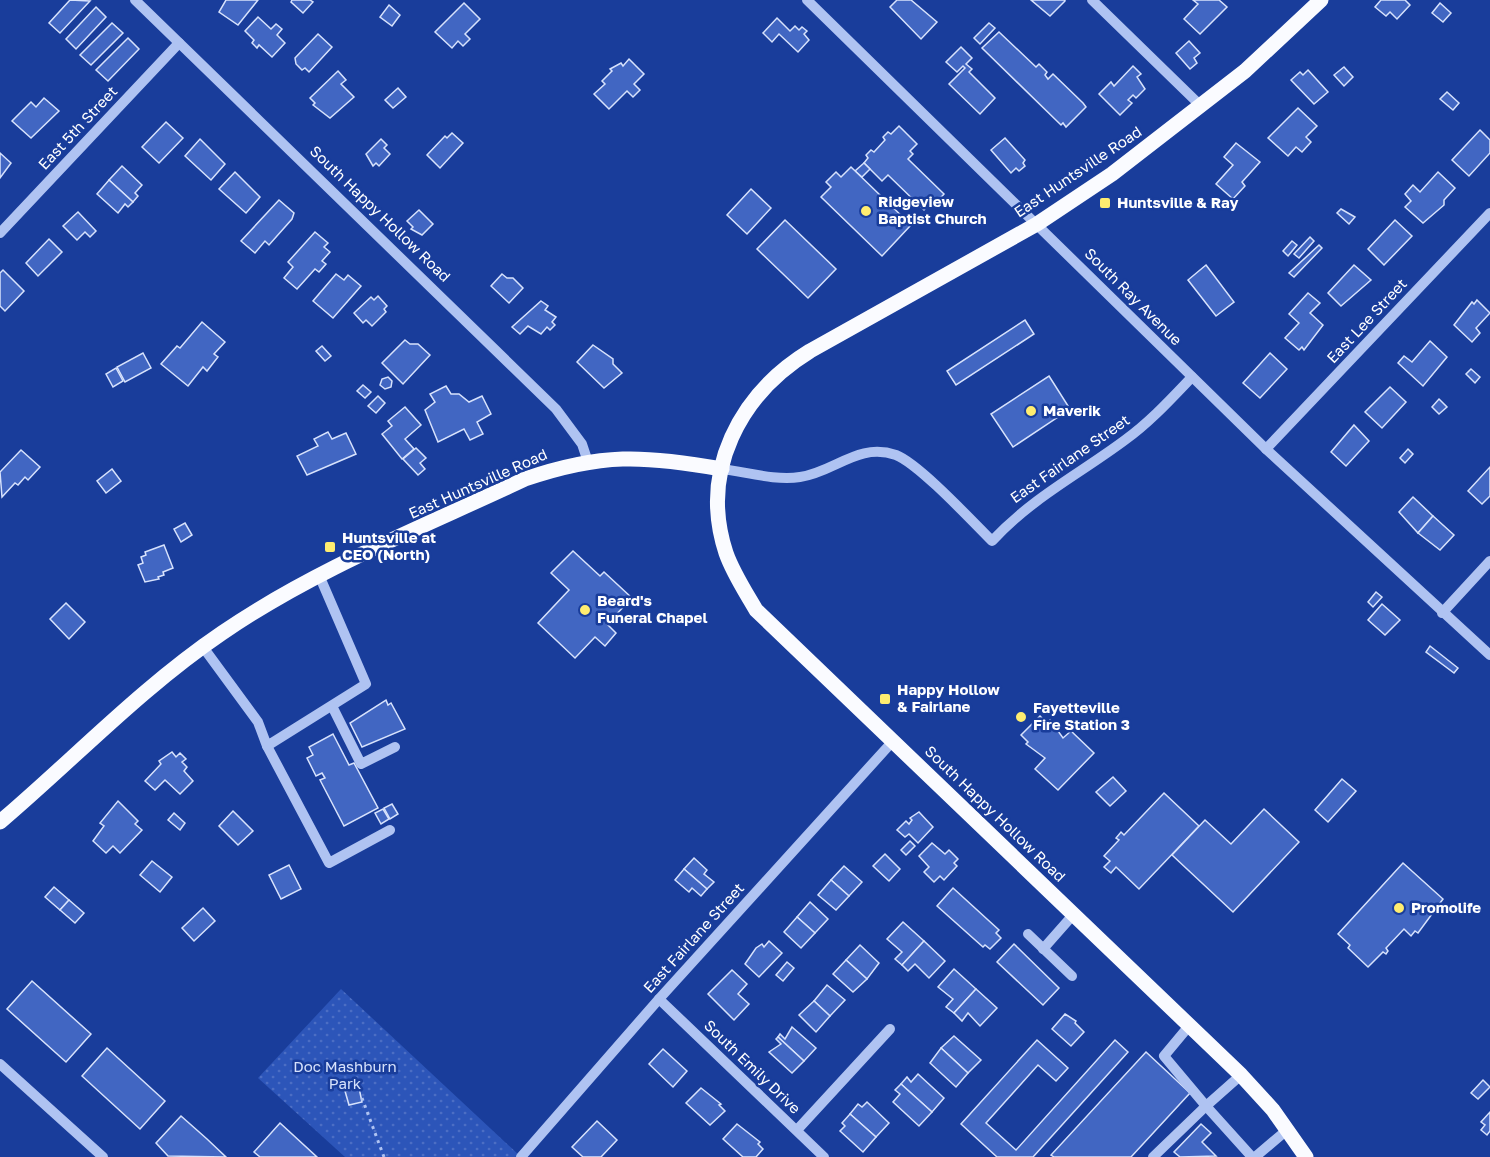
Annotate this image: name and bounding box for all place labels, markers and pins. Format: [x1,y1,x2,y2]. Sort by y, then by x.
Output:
place label: Ridgeview Baptist Church [878,192,987,227]
place label: Huntsville & Ray [1117,193,1238,211]
marker: Huntsville & Ray [1098,196,1112,210]
marker: Ridgeview Baptist Church [859,204,873,218]
place label: Maverik [1043,401,1101,419]
marker: Maverik [1024,404,1038,418]
place label: Huntsville at CEO (North) [342,528,436,563]
marker: Huntsville at CEO (North) [323,540,337,554]
place label: Beard's Funeral Chapel [597,591,707,626]
marker: Beard's Funeral Chapel [578,603,592,617]
place label: Happy Hollow & Fairlane [897,680,1000,715]
marker: Happy Hollow & Fairlane [878,692,892,706]
place label: Fayetteville Fire Station 3 [1033,698,1130,733]
marker: Fayetteville Fire Station 3 [1014,710,1028,724]
place label: Promolife [1411,898,1481,916]
marker: Promolife [1392,901,1406,915]

